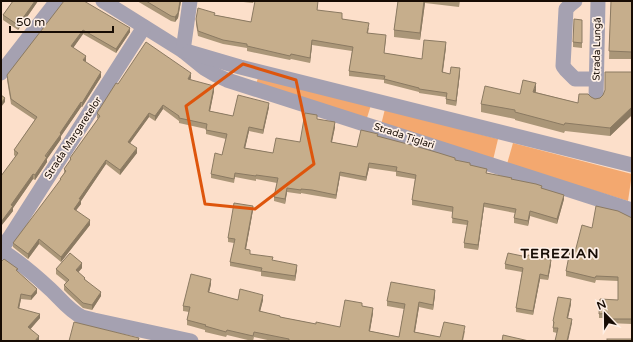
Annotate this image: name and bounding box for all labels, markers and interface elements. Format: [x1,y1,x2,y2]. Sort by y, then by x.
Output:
scale bar [10,8,113,34]
text: 50 m [16,15,45,29]
street label: Strada Lungă [590,17,604,81]
street label: Strada Margaretelor [42,94,104,181]
street label: Strada Țiglari [372,121,436,151]
district label: TEREZIAN [520,245,599,262]
north arrow [585,294,625,334]
text: N [595,298,608,313]

